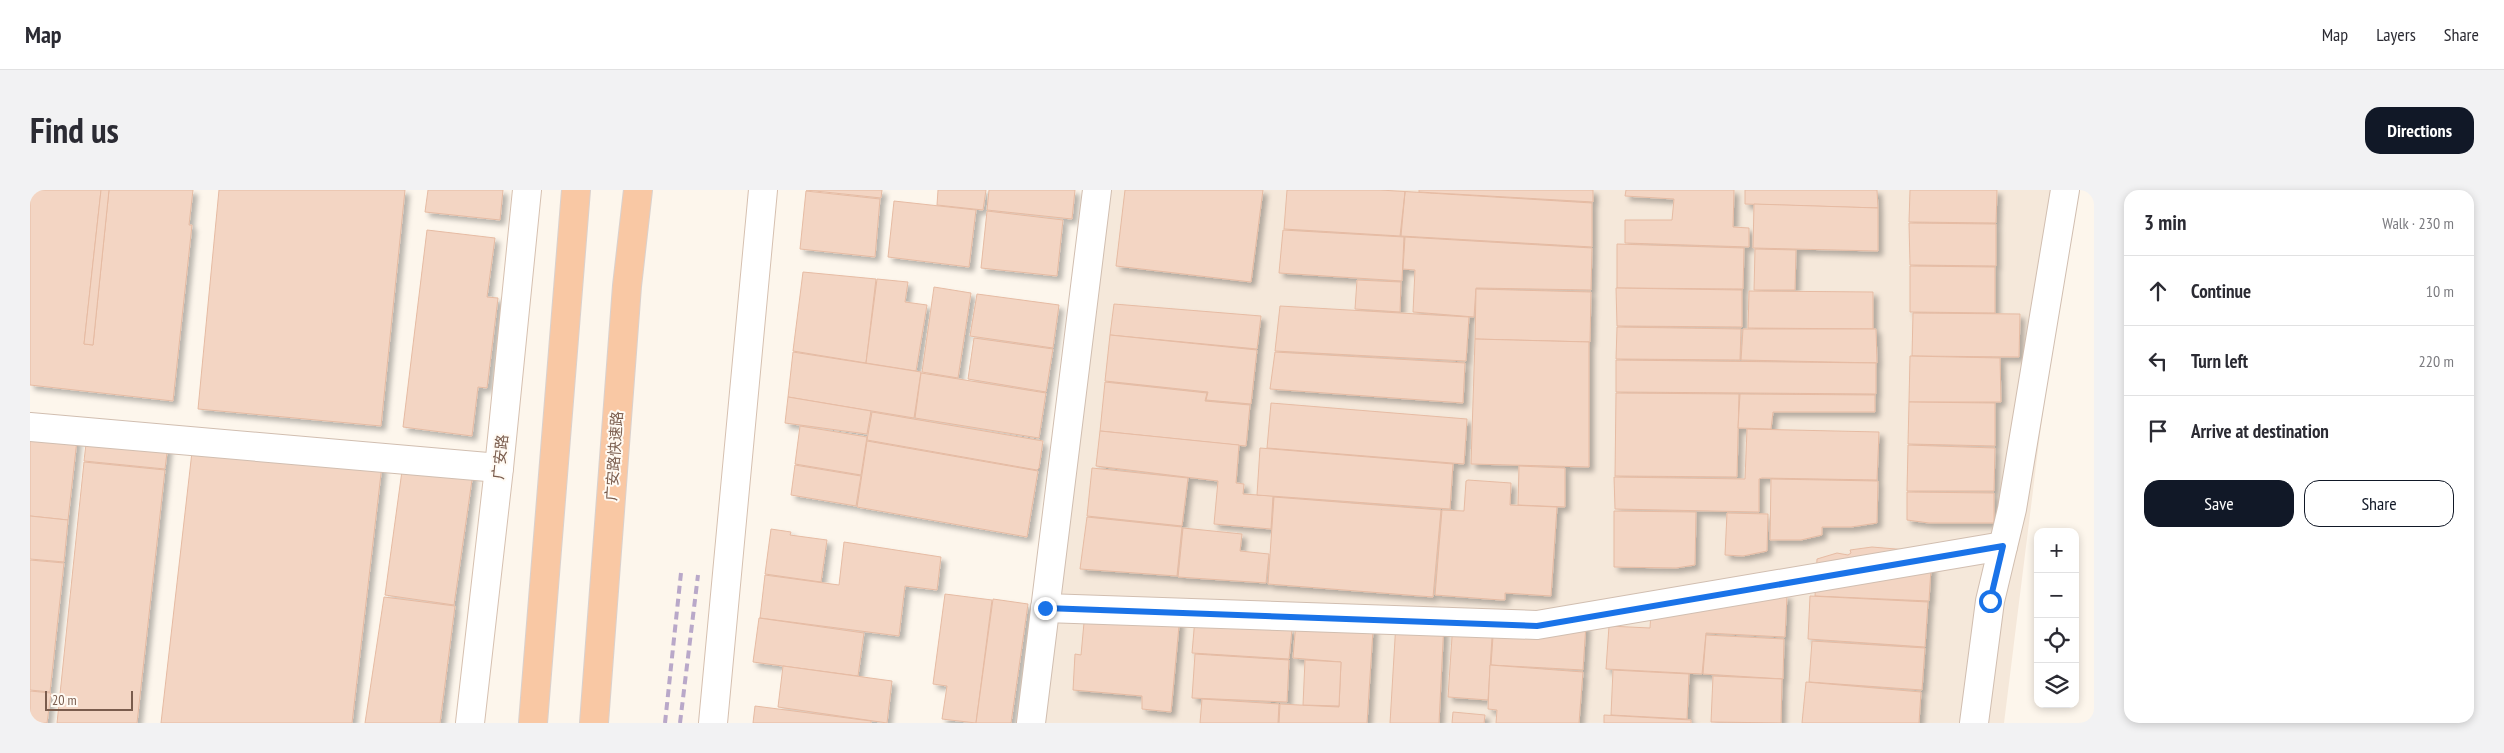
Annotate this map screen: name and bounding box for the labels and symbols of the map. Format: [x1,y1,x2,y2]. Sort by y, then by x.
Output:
street label: 广安路快速路 [601,410,627,502]
street label: 广安路 [488,434,512,480]
route start [1979,590,2002,613]
route end [1034,597,1057,620]
scale bar [45,688,132,711]

